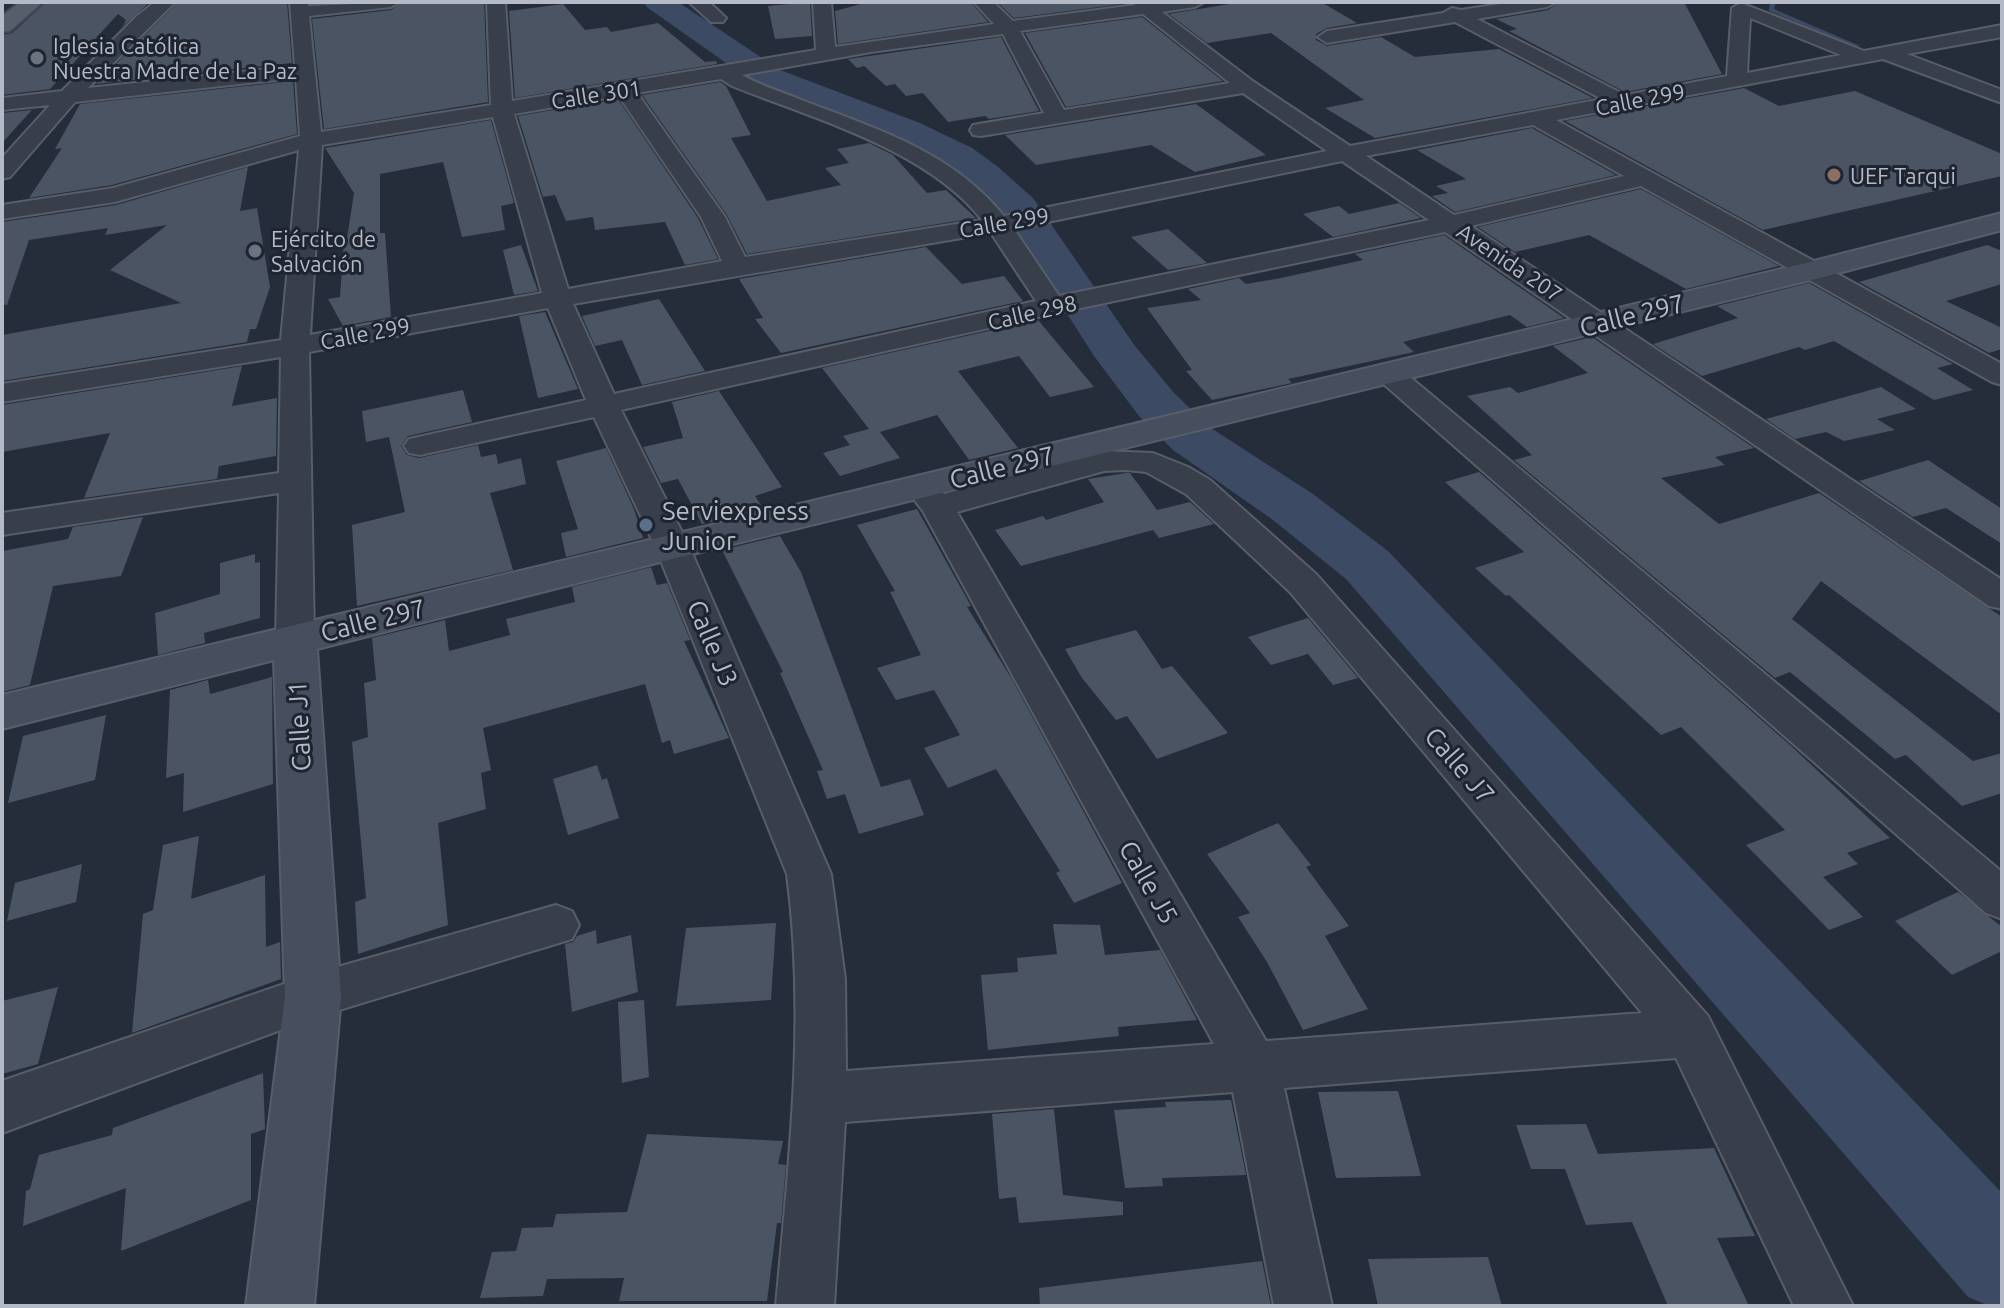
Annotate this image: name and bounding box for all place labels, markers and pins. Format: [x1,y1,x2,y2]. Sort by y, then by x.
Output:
place label: Iglesia Católica Nuestra Madre de La Paz [53,33,297,83]
marker: Iglesia Católica Nuestra Madre de La Paz [28,49,46,67]
place label: UEF Tarqui [1850,163,1956,188]
marker: UEF Tarqui [1825,166,1843,184]
place label: Ejército de Salvación [271,226,376,276]
marker: Ejército de Salvación [246,242,264,260]
place label: Serviexpress Junior [662,496,809,555]
marker: Serviexpress Junior [637,516,655,534]

